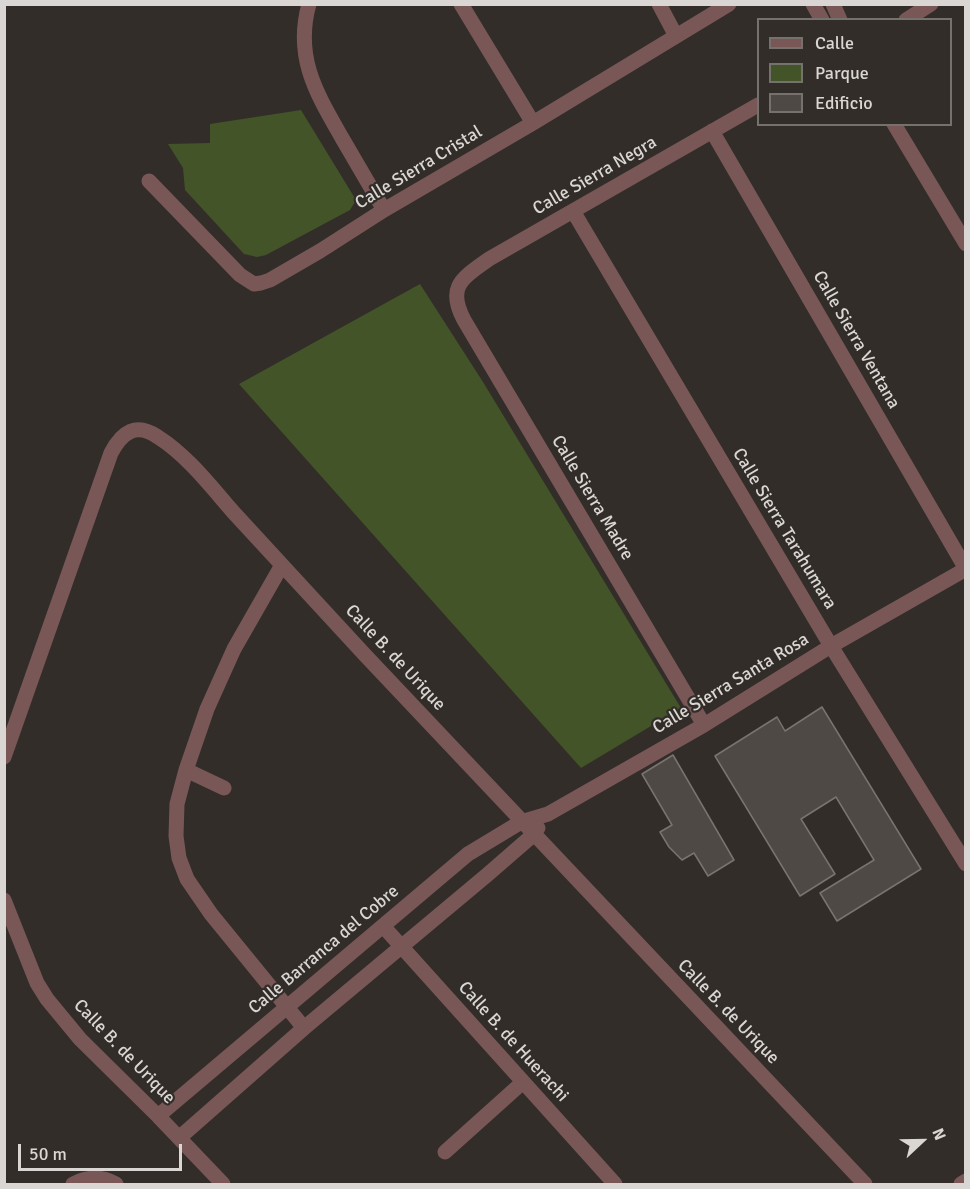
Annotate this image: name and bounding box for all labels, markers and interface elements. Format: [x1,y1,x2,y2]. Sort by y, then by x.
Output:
legend [757,18,952,126]
text: Calle [815,32,854,54]
text: Parque [815,62,869,84]
text: Edificio [815,92,873,114]
street label: Calle Sierra Cristal [352,122,486,214]
street label: Calle Sierra Negra [529,132,661,220]
street label: Calle Sierra Ventana [808,267,904,413]
street label: Calle Sierra Madre [546,432,638,564]
street label: Calle Sierra Tarahumara [727,445,841,613]
street label: Calle B. de Urique [340,600,450,716]
street label: Calle Sierra Santa Rosa [649,629,813,739]
street label: Calle Barranca del Cobre [245,881,403,1019]
street label: Calle B. de Urique [673,955,783,1069]
street label: Calle B. de Huerachi [453,977,573,1107]
street label: Calle B. de Urique [69,995,179,1109]
north arrow [892,1111,952,1171]
text: N [927,1125,950,1143]
scale bar [21,1132,184,1170]
text: 50 m [29,1143,67,1165]

